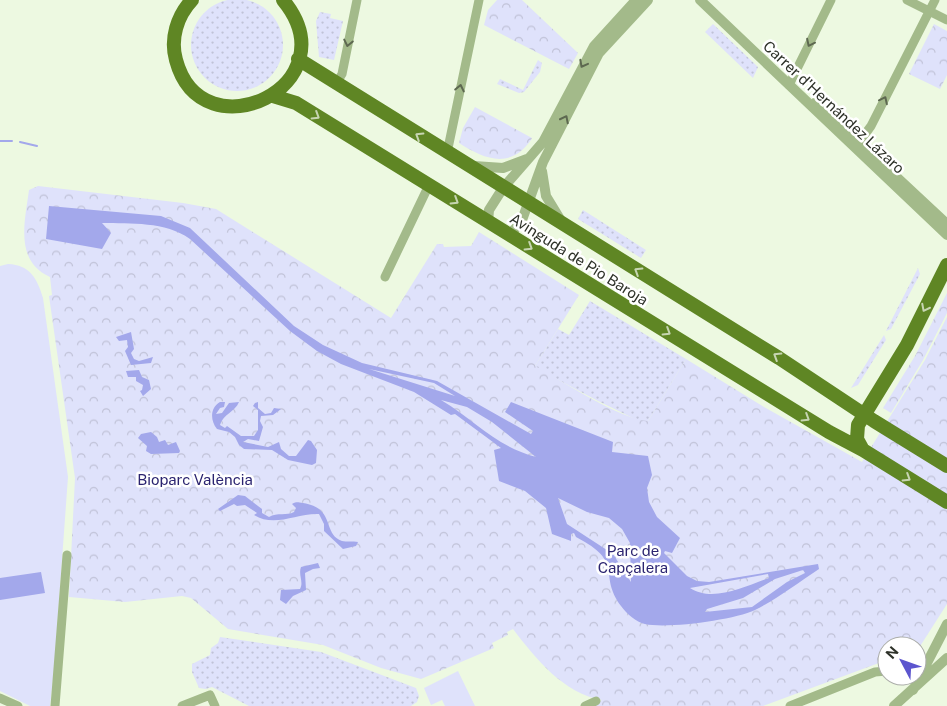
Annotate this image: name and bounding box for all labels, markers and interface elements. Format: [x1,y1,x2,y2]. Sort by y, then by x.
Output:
street label: Carrer d'Hernández Lázaro [760,37,908,177]
one-way arrow [806,37,816,46]
one-way arrow [343,38,354,47]
one-way arrow [579,59,589,68]
one-way arrow [454,84,465,92]
one-way arrow [878,96,888,105]
one-way arrow [311,109,320,119]
one-way arrow [559,115,570,124]
one-way arrow [416,132,425,142]
one-way arrow [449,195,458,205]
street label: Avinguda de Pio Baroja [507,210,651,308]
one-way arrow [524,241,533,251]
one-way arrow [635,268,644,277]
one-way arrow [921,303,931,312]
one-way arrow [662,326,671,336]
one-way arrow [773,353,782,363]
one-way arrow [800,411,809,421]
park label: Bioparc València [137,471,253,488]
one-way arrow [902,471,911,481]
park label: Parc de Capçalera [598,542,668,576]
north arrow [877,636,927,686]
text: N [883,643,902,662]

